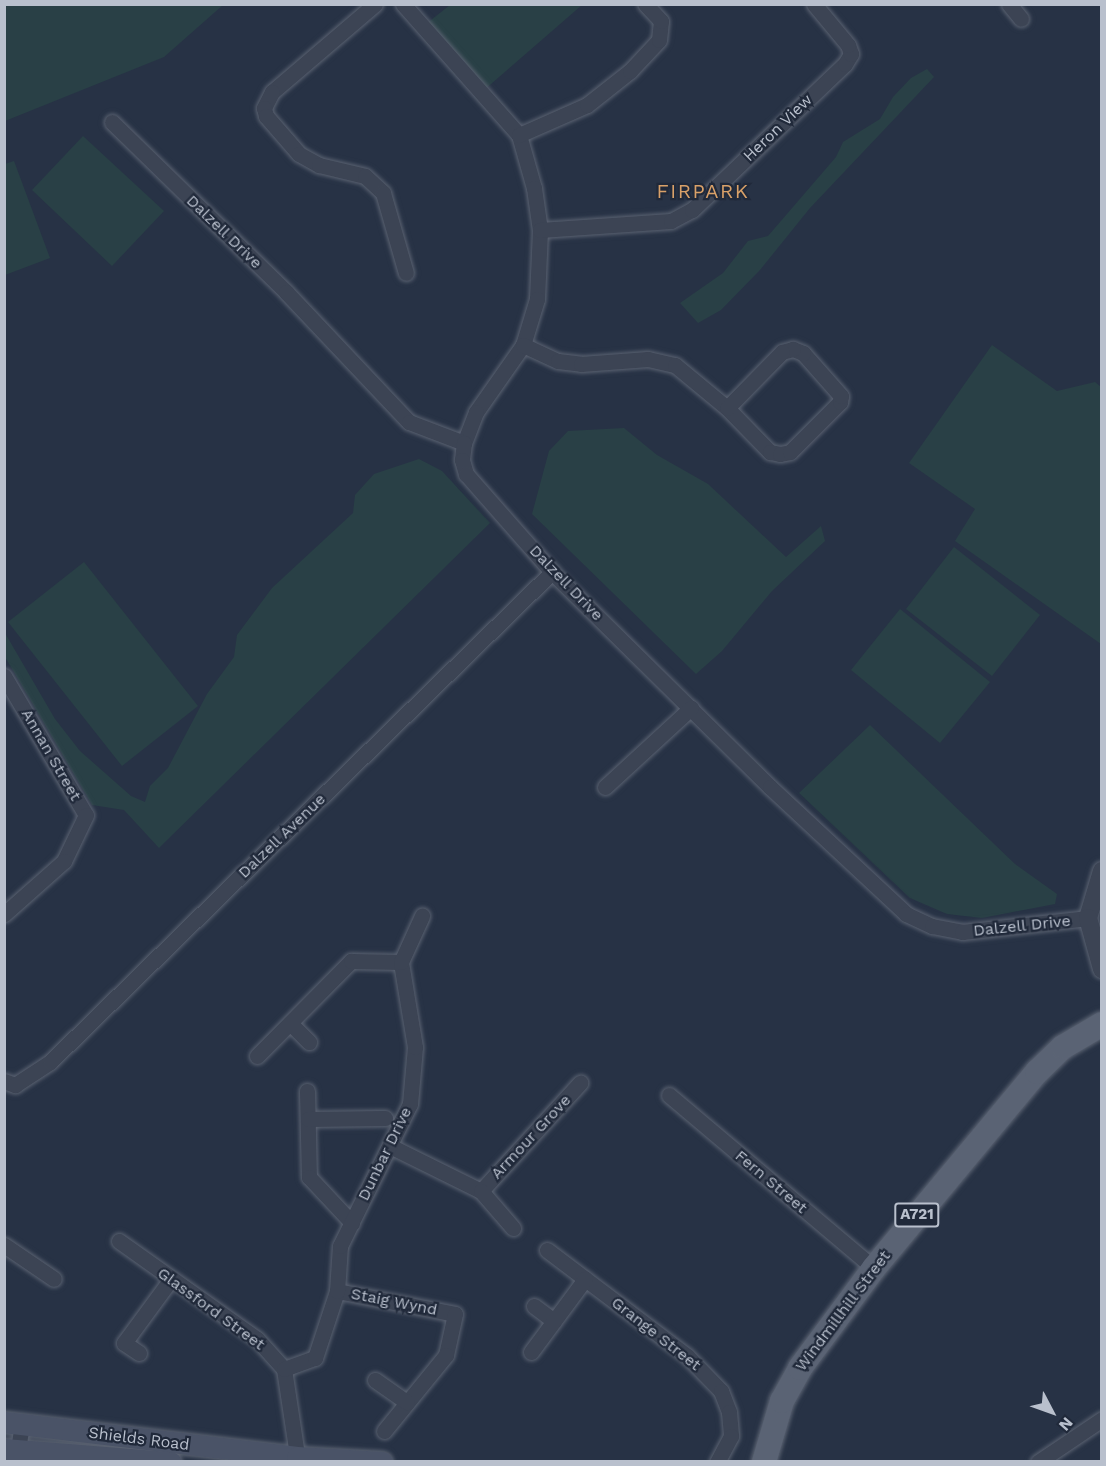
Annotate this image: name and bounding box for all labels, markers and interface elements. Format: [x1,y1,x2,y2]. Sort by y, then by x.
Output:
street label: Heron View [739,90,817,166]
district label: FIRPARK [657,179,749,203]
street label: Dalzell Drive [182,191,266,273]
street label: Dalzell Drive [525,541,607,625]
street label: Annan Street [17,706,85,804]
street label: Dalzell Avenue [234,789,330,883]
street label: Dalzell Drive [972,911,1072,941]
street label: Armour Grove [487,1091,575,1183]
street label: Dunbar Drive [354,1104,416,1204]
street label: Fern Street [731,1146,811,1218]
road number: A721 [893,1203,941,1227]
street label: Windmillhill Street [791,1247,895,1375]
street label: Glassford Street [154,1264,268,1354]
street label: Staig Wynd [349,1284,439,1320]
street label: Grange Street [607,1293,705,1375]
north arrow [1022,1382,1082,1442]
text: N [1055,1413,1077,1435]
street label: Shields Road [87,1423,191,1455]

